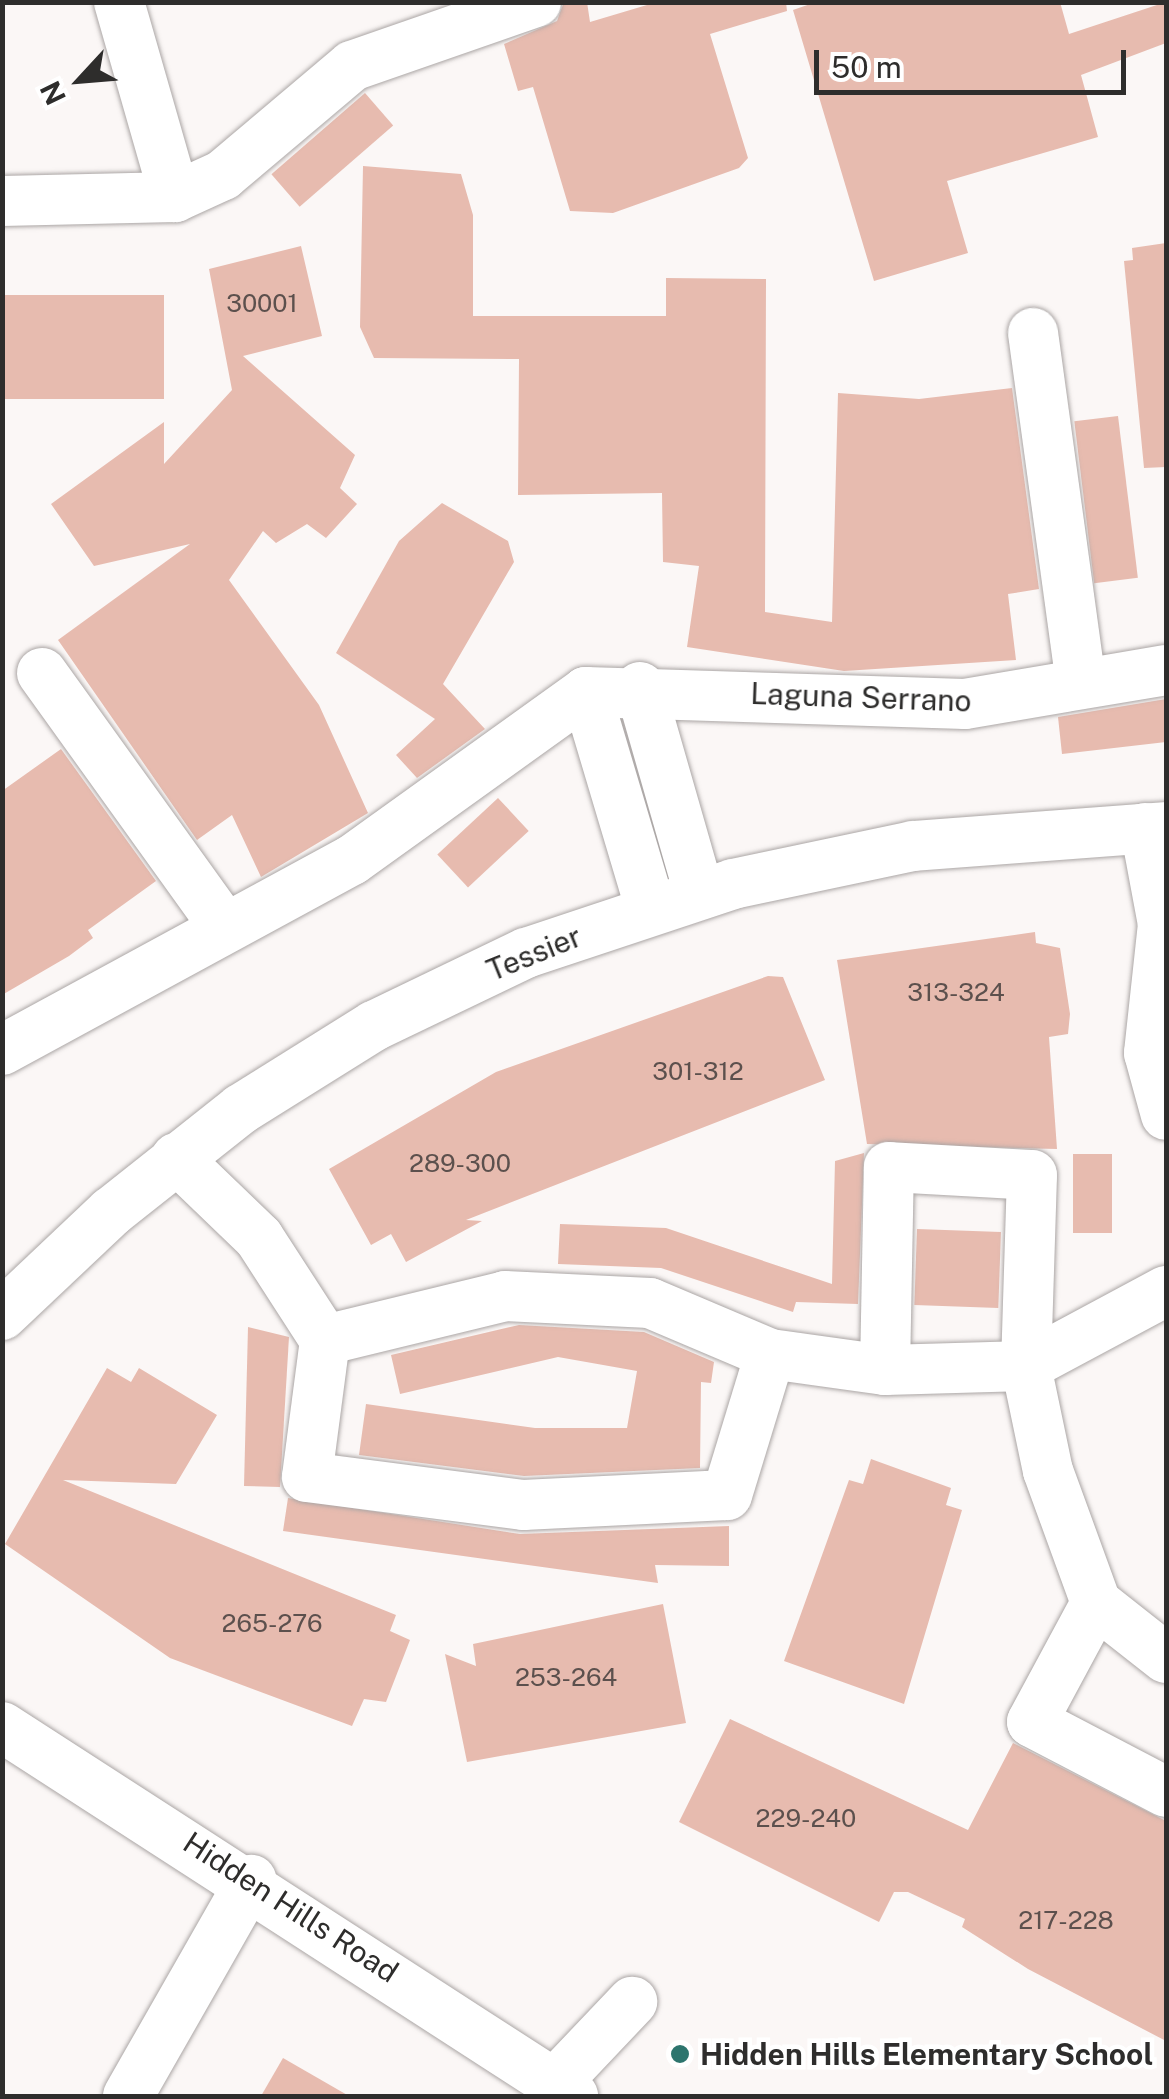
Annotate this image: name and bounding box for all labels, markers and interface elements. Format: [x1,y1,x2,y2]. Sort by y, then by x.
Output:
north arrow [30,30,130,130]
scale bar [819,30,1132,92]
text: 50 m [831,49,902,85]
text: N [33,76,72,110]
house number: 30001 [226,288,298,318]
street label: Laguna Serrano [750,675,972,719]
street label: Tessier [481,918,587,988]
house number: 313-324 [907,977,1005,1007]
house number: 301-312 [652,1056,744,1086]
house number: 289-300 [409,1148,511,1178]
house number: 265-276 [222,1608,322,1638]
house number: 253-264 [515,1662,617,1692]
house number: 229-240 [756,1803,856,1833]
street label: Hidden Hills Road [177,1824,405,1990]
house number: 217-228 [1018,1905,1114,1935]
place label: Hidden Hills Elementary School [700,2036,1154,2072]
marker: Hidden Hills Elementary School [669,2043,691,2065]

